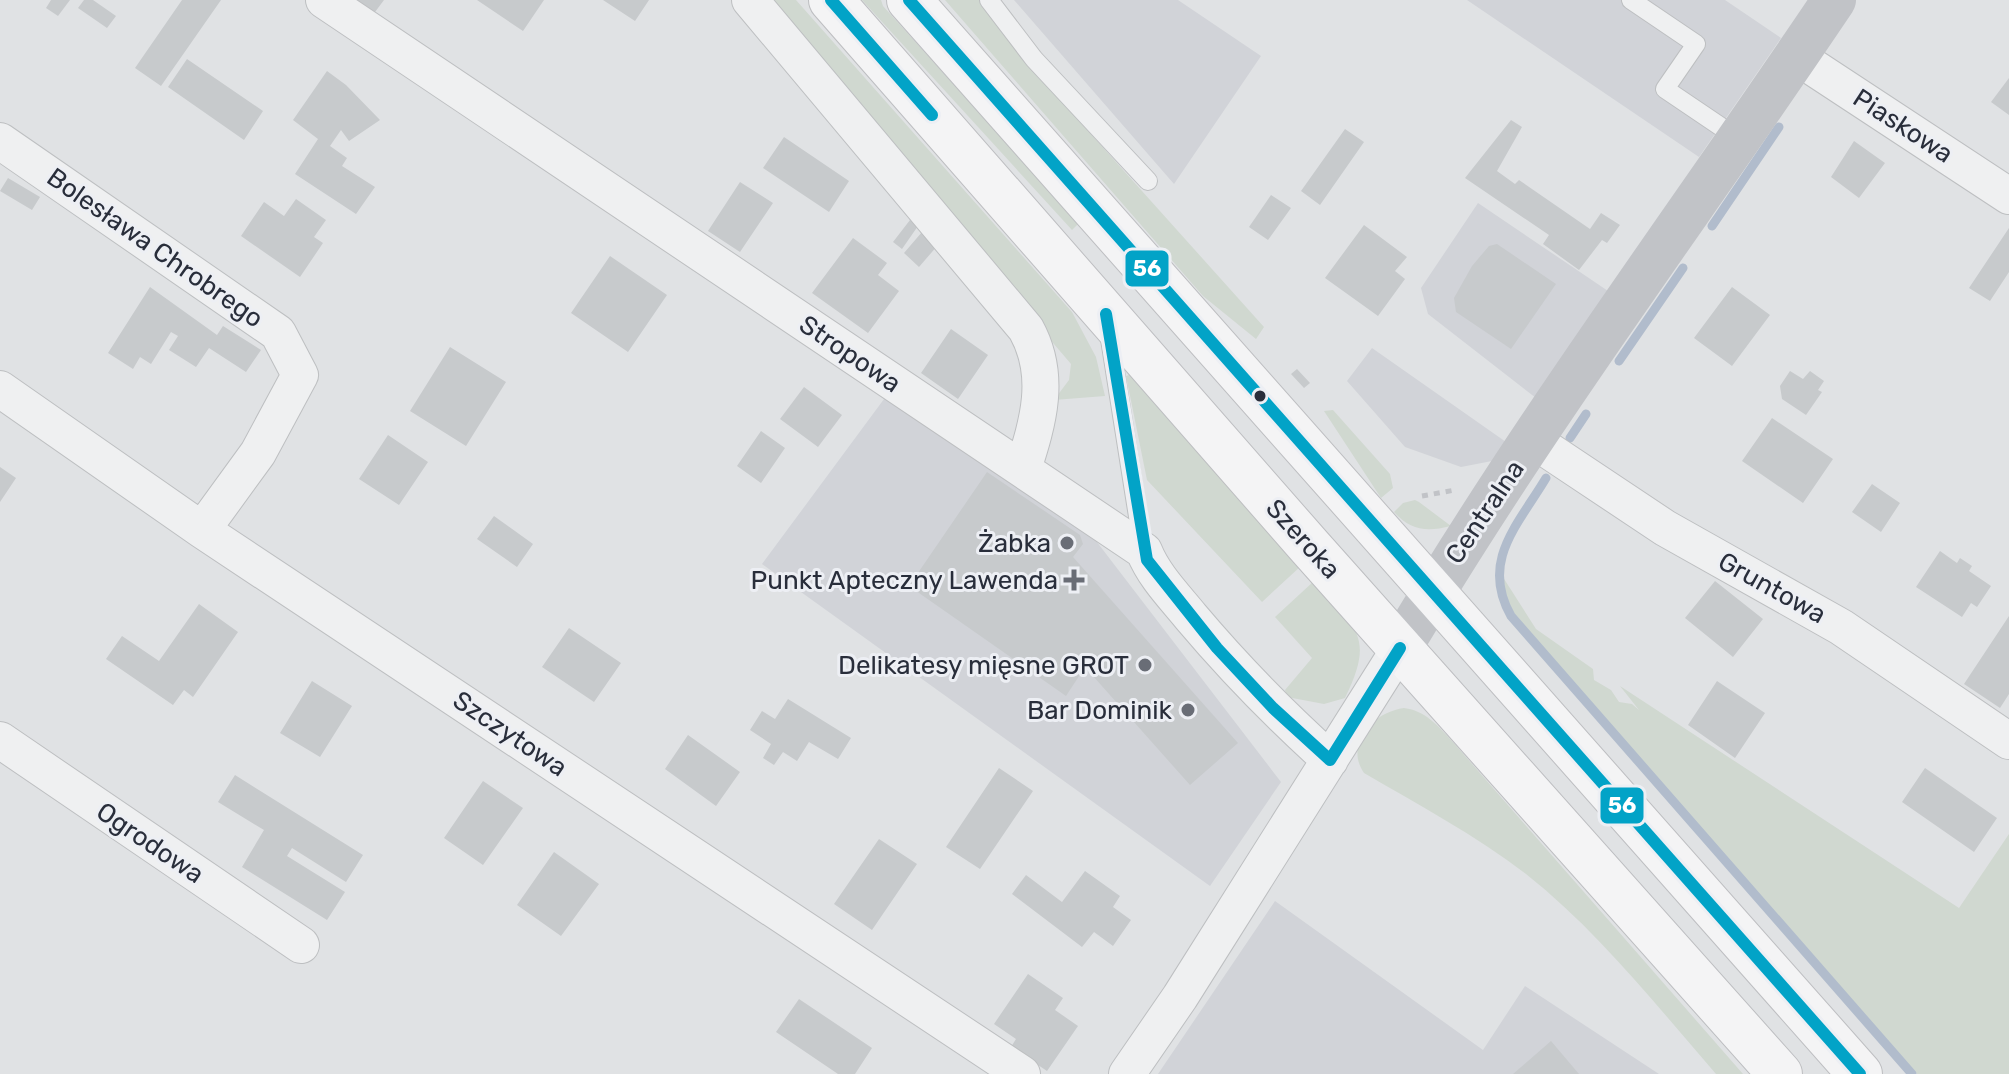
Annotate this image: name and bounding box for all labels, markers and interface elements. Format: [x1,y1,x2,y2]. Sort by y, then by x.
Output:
street label: Piaskowa [1847,82,1959,170]
street label: Bolesława Chrobrego [41,162,269,334]
line badge: 56 [1124,249,1170,288]
text: 56 [1133,255,1161,282]
street label: Stropowa [793,309,907,399]
unlabelled marker [1252,388,1268,404]
street label: Centralna [1439,454,1531,570]
street label: Szeroka [1259,493,1347,585]
place label: Żabka [978,528,1051,559]
marker: Żabka [1058,534,1076,552]
street label: Gruntowa [1713,546,1831,630]
place label: Punkt Apteczny Lawenda [751,565,1058,596]
marker: Punkt Apteczny Lawenda [1065,571,1083,589]
place label: Delikatesy mięsne GROT [838,650,1129,681]
marker: Delikatesy mięsne GROT [1136,656,1154,674]
street label: Szczytowa [447,685,573,783]
place label: Bar Dominik [1027,695,1173,726]
marker: Bar Dominik [1179,701,1197,719]
line badge: 56 [1599,786,1645,825]
text: 56 [1608,792,1636,819]
street label: Ogrodowa [91,796,209,890]

